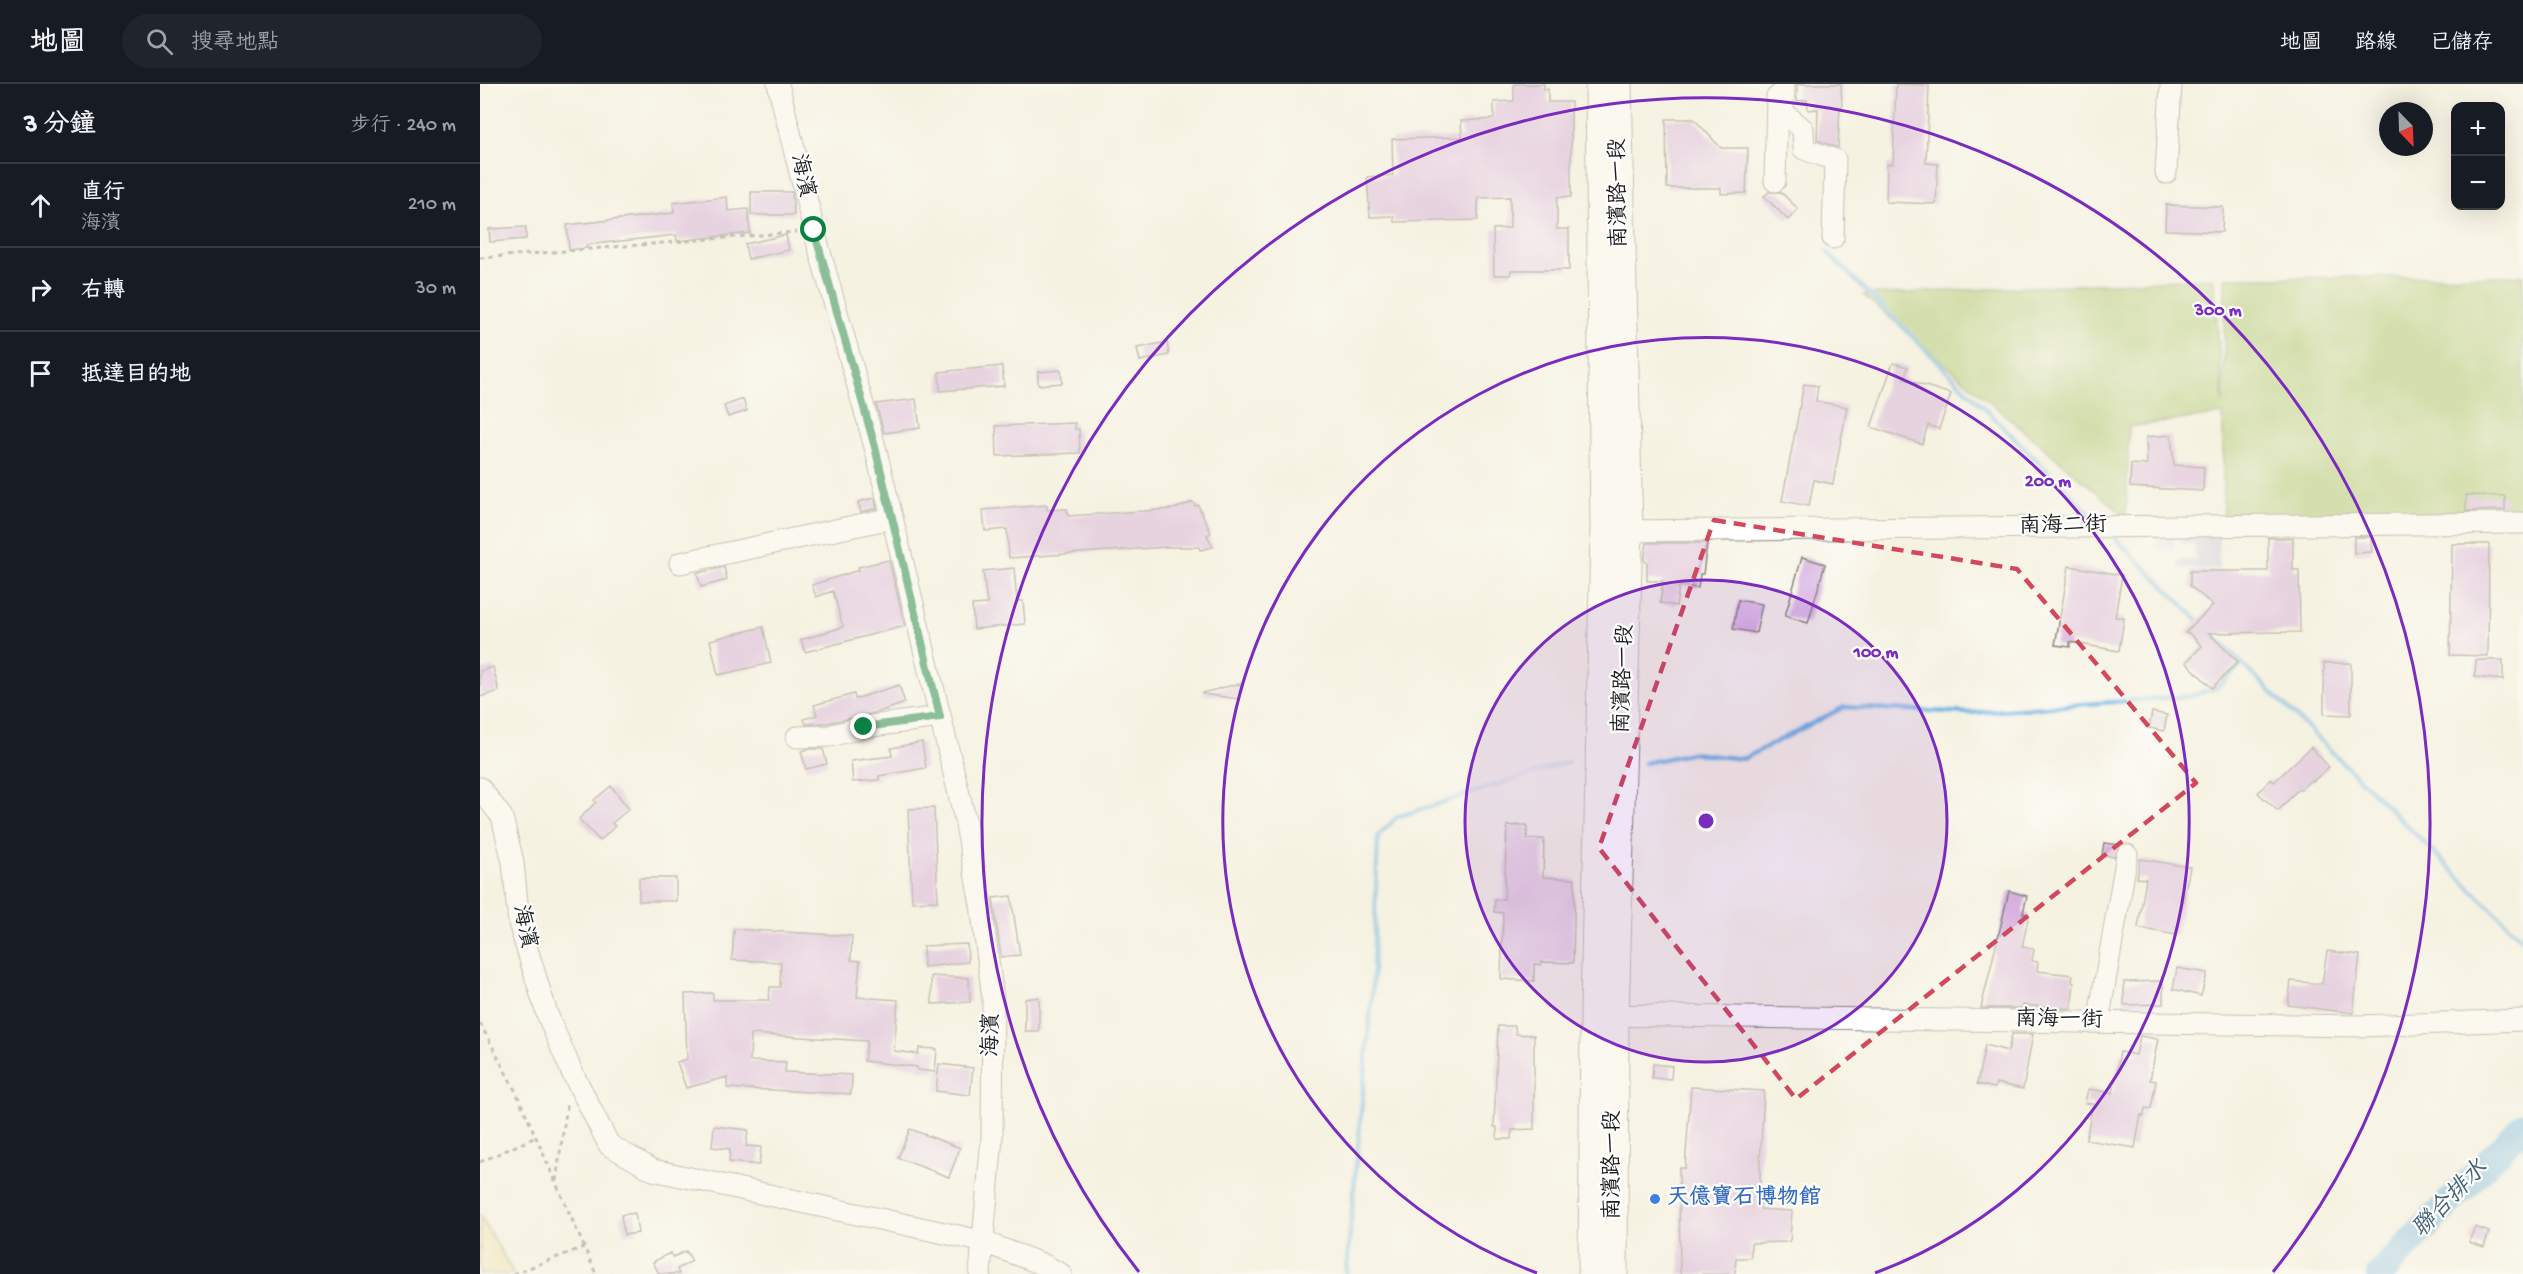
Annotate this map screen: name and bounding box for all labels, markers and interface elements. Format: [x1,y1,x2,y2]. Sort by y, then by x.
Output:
search box [122,14,542,68]
icon: search [143,25,176,58]
text: 地圖 [30,28,86,61]
text: 搜尋地點 [191,31,279,57]
text: 地圖 [2280,32,2322,57]
text: 路線 [2355,32,2397,57]
text: 已儲存 [2430,32,2493,57]
north arrow [2379,102,2433,156]
map controls [2451,102,2505,210]
button: + [2451,102,2505,156]
text: 3 分鐘 [24,111,96,142]
text: 步行 · 240 m [351,115,456,138]
street label: 南濱路一段 [1604,138,1634,248]
street label: 海濱 [783,151,821,200]
button: − [2451,156,2505,210]
text: 直行 [81,181,125,207]
icon: ahead [24,189,57,222]
text: 210 m [408,194,456,217]
text: 海濱 [81,213,121,236]
route start [800,216,826,242]
icon: right [24,273,57,306]
text: 30 m [415,278,456,301]
text: 右轉 [81,279,125,305]
text: 300 m [2194,301,2242,322]
icon: arrive [24,357,57,390]
text: 抵達目的地 [81,363,191,389]
text: 200 m [2025,472,2071,493]
street label: 南海二街 [2019,511,2107,541]
street label: 南濱路一段 [1608,624,1640,734]
text: 100 m [1853,643,1899,664]
route end [850,713,876,739]
centre of rings [1696,811,1716,831]
street label: 海濱 [506,902,542,951]
street label: 南海一街 [2015,1005,2103,1035]
street label: 海濱 [978,1013,1006,1057]
street label: 南濱路一段 [1599,1110,1627,1220]
water label: 聯合排水 [2407,1154,2495,1245]
place label: 天億寶石博物館 [1667,1184,1821,1212]
marker: 天億寶石博物館 [1648,1192,1662,1206]

